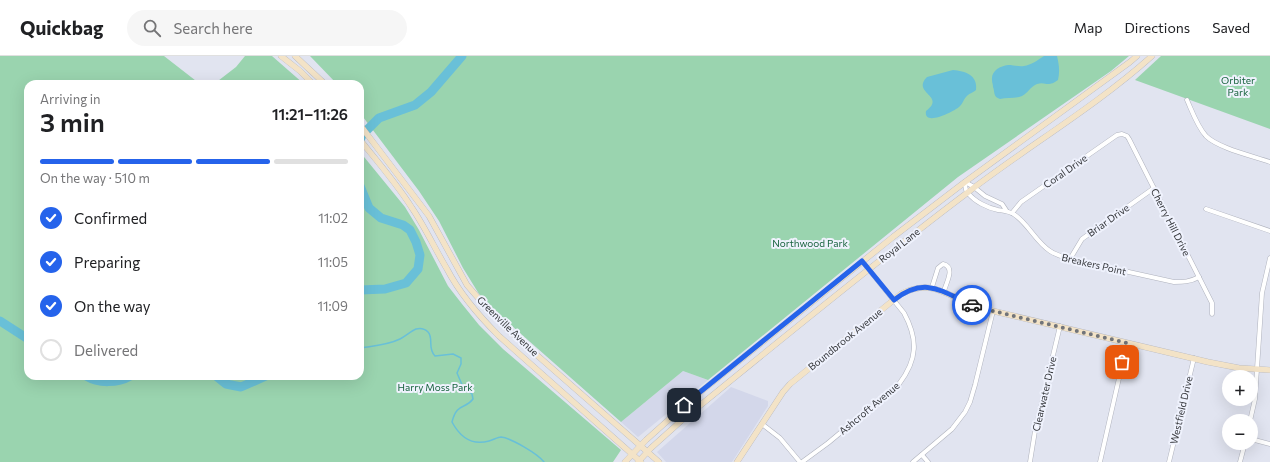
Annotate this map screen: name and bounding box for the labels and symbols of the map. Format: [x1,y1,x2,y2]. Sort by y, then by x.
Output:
park label: Orbiter Park [1221,74,1255,98]
street label: Coral Drive [1041,152,1089,190]
street label: Cherry Hill Drive [1149,186,1193,258]
street label: Briar Drive [1085,201,1131,239]
street label: Royal Lane [876,225,922,265]
park label: Northwood Park [772,237,848,249]
street label: Breakers Point [1060,251,1128,277]
courier [952,285,992,325]
street label: Greenville Avenue [475,294,541,358]
street label: Boundbrook Avenue [806,305,884,373]
pin [1105,345,1139,379]
street label: Clearwater Drive [1030,355,1058,433]
street label: Westfield Drive [1167,375,1195,445]
street label: Ashcroft Avenue [836,379,902,437]
park label: Harry Moss Park [397,381,473,393]
pin [667,388,701,422]

